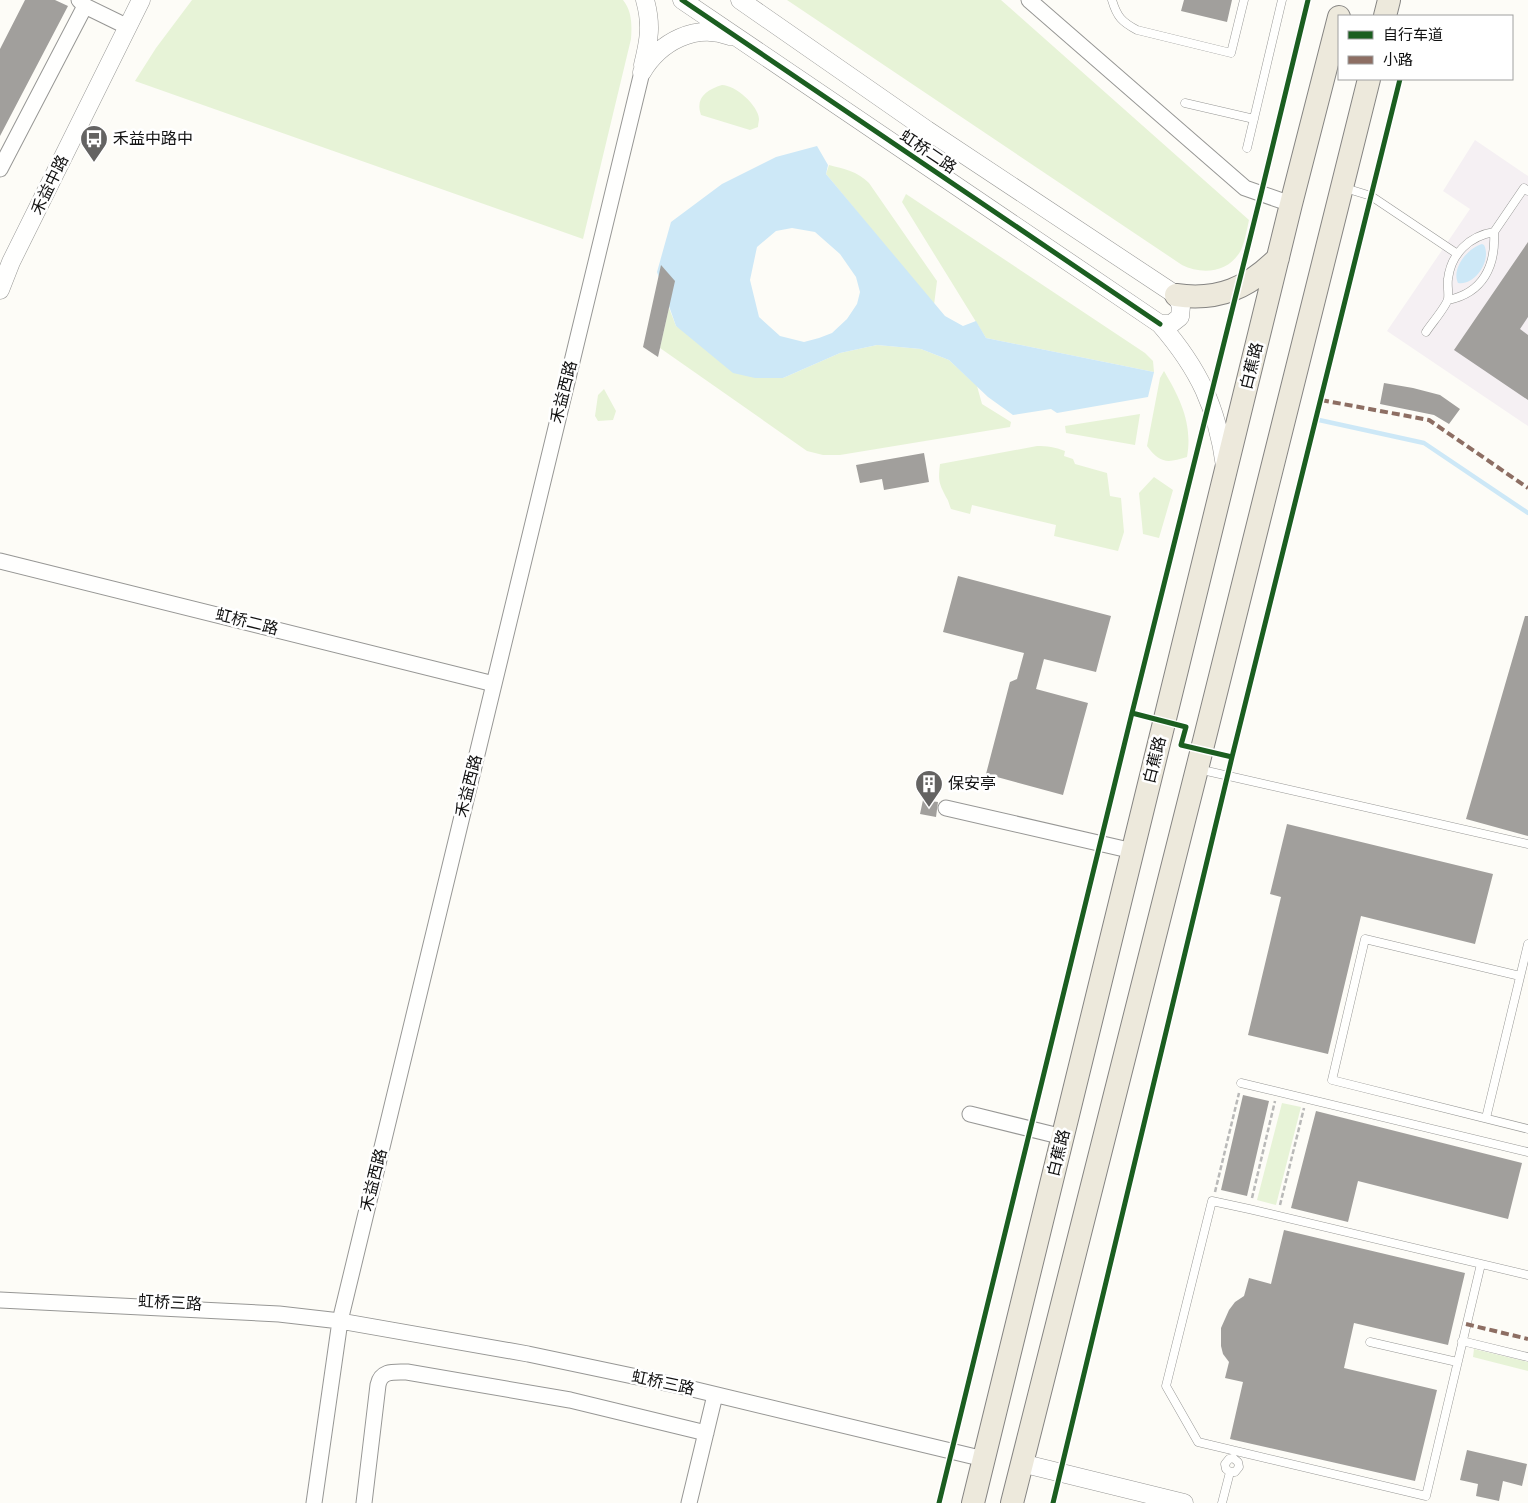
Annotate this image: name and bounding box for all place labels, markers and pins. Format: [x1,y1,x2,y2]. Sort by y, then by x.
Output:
bus stop icon: 禾益中路中 [79,124,109,163]
place label: 禾益中路中 [113,127,193,151]
building icon: 保安亭 [914,769,944,808]
place label: 保安亭 [948,772,996,796]

